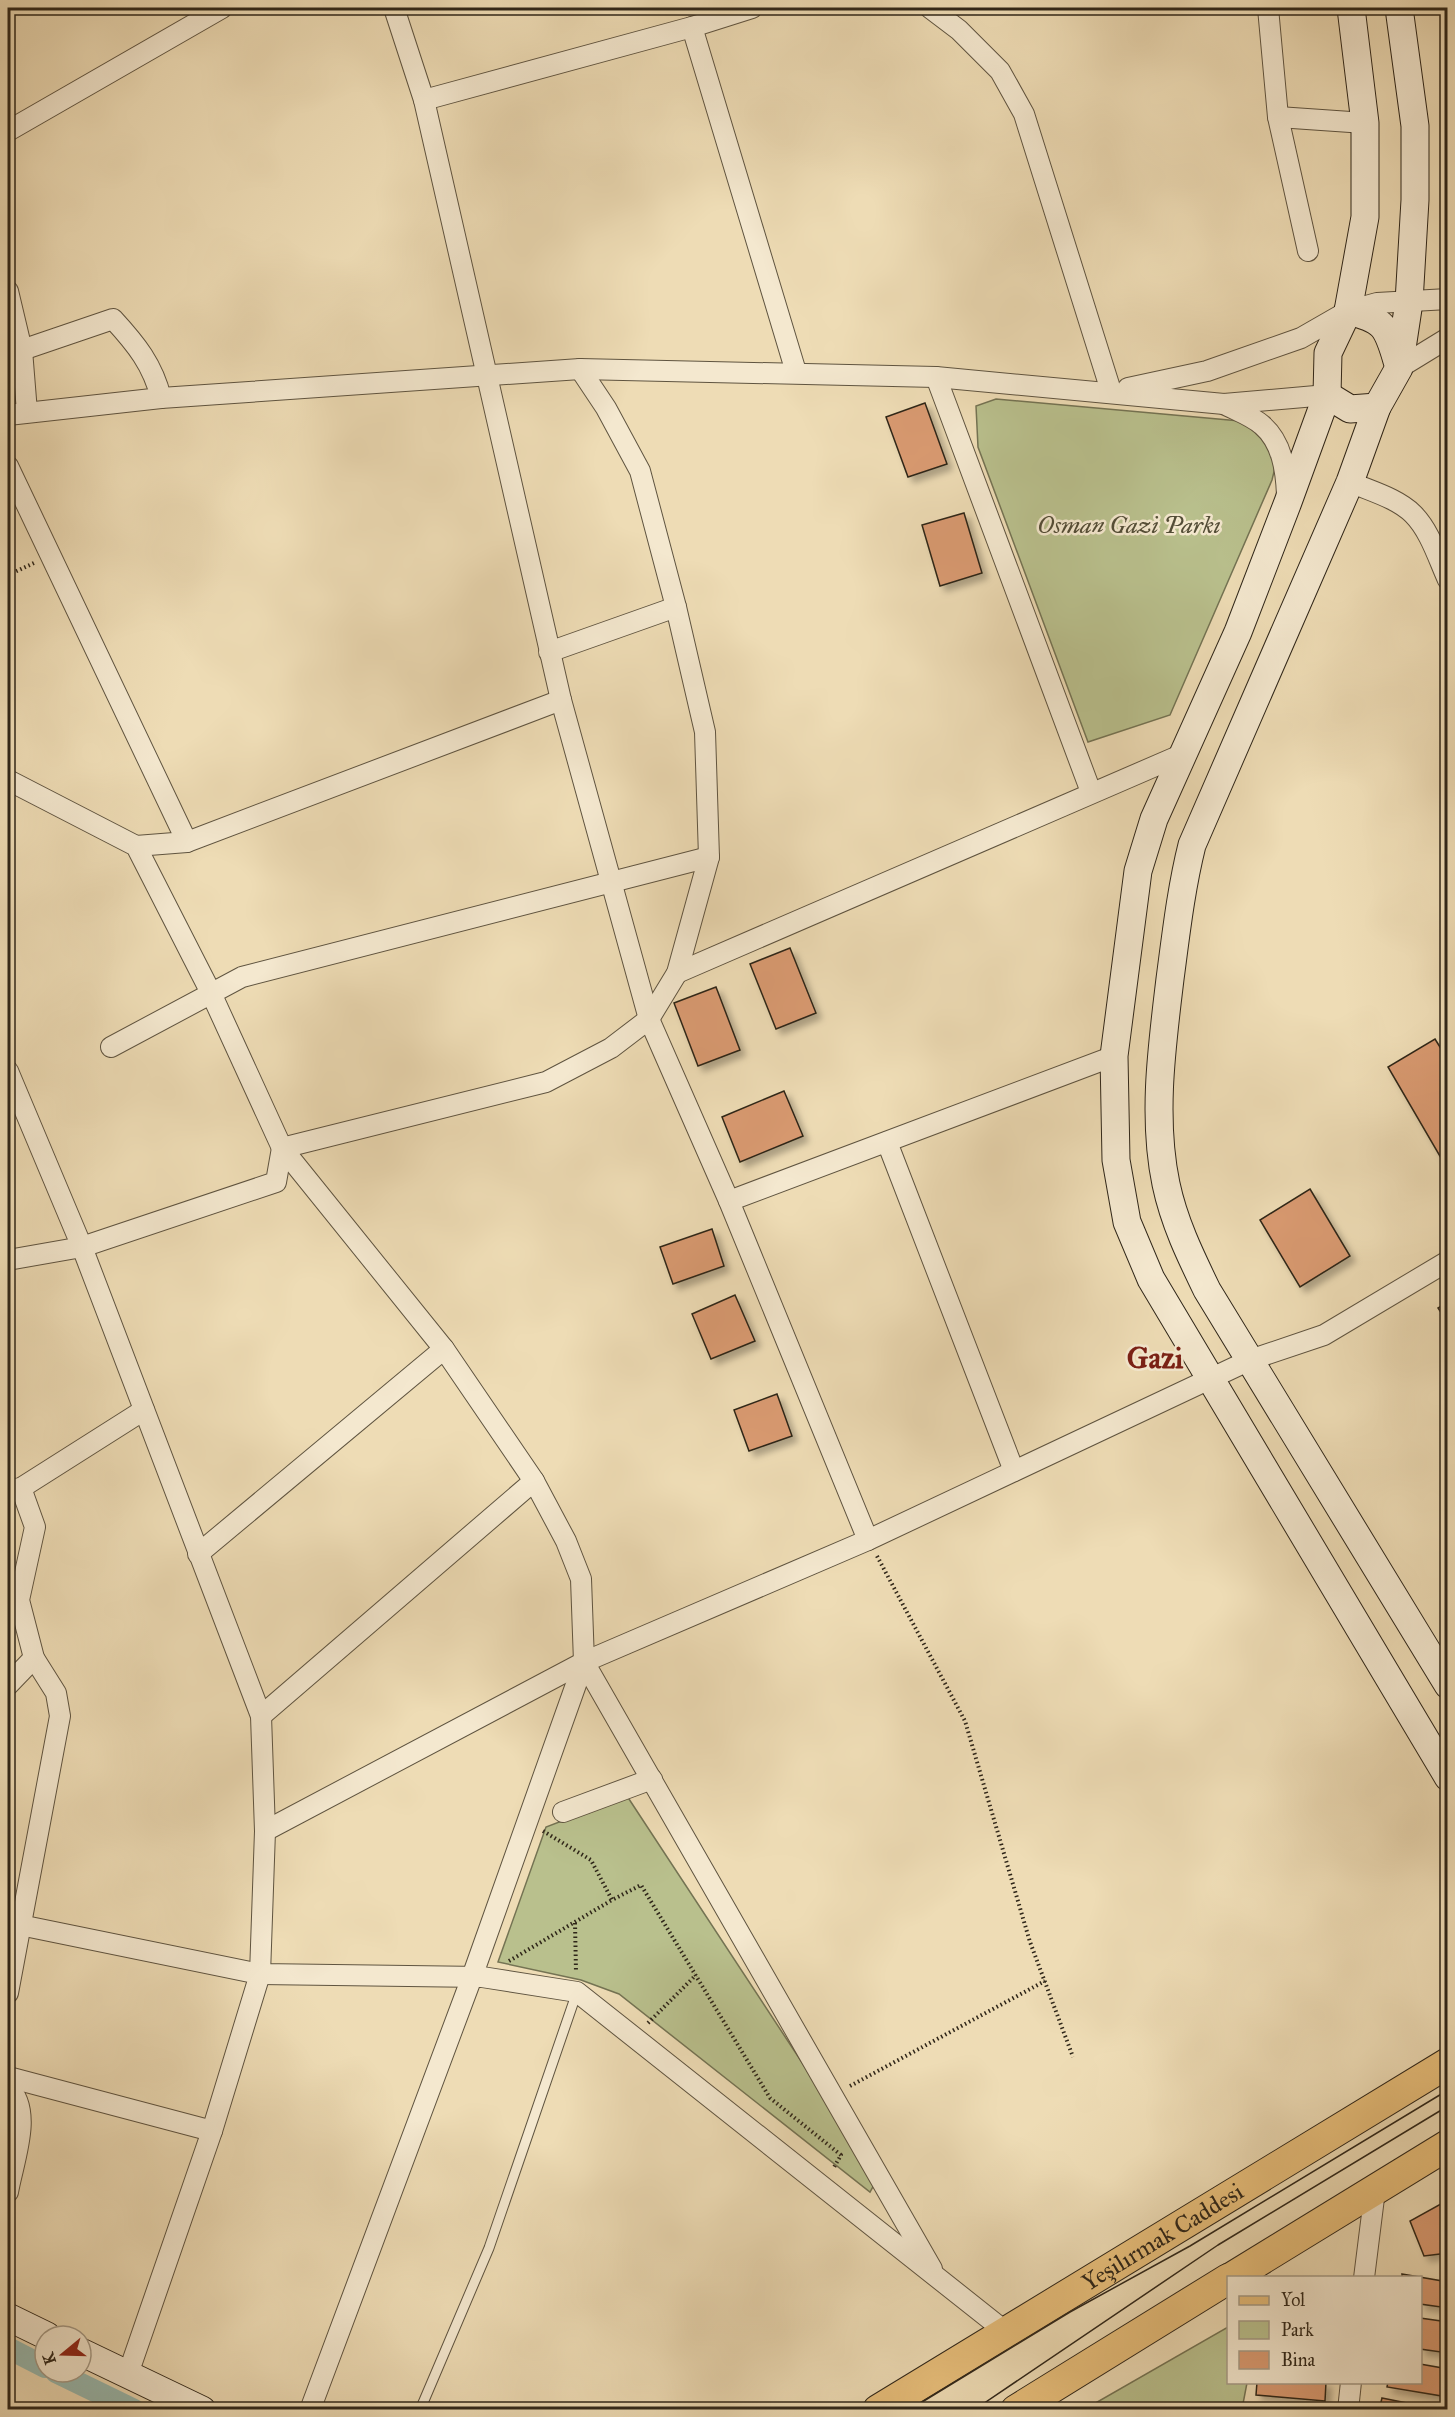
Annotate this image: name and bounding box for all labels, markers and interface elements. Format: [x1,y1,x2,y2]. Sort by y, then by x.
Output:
park label: Osman Gazi Parkı [1037,510,1221,540]
district label: Gazi [1127,1340,1184,1376]
street label: Yeşilırmak Caddesi [1076,2176,1249,2297]
legend [1227,2276,1422,2384]
text: Yol [1281,2289,1305,2311]
text: Park [1281,2319,1314,2341]
north arrow [33,2324,93,2384]
text: Bina [1281,2349,1316,2371]
text: K [38,2350,60,2367]

